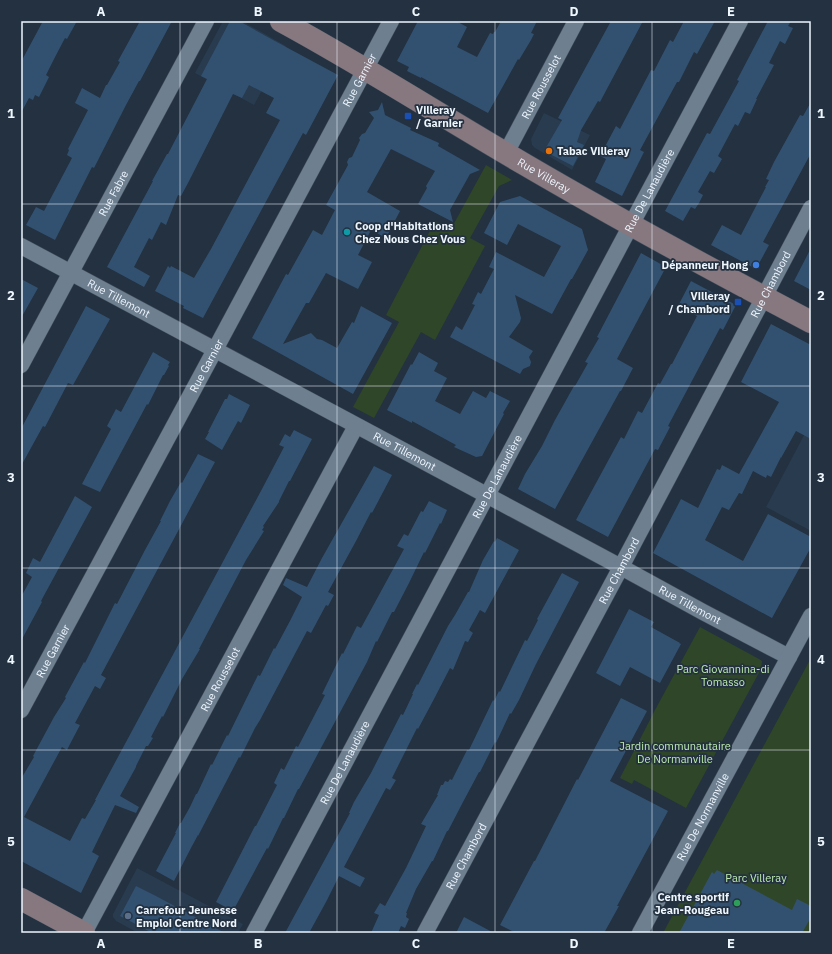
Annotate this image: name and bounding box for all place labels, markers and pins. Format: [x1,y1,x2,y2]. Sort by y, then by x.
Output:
place label: Villeray / Garnier [416,103,463,130]
marker: Villeray / Garnier [403,111,413,121]
place label: Tabac Villeray [557,144,630,158]
marker: Tabac Villeray [544,146,554,156]
place label: Coop d'Habitations Chez Nous Chez Vous [355,219,466,246]
marker: Coop d'Habitations Chez Nous Chez Vous [342,227,352,237]
place label: Dépanneur Hong [662,258,749,272]
marker: Dépanneur Hong [751,260,761,270]
place label: Villeray / Chambord [669,289,730,316]
marker: Villeray / Chambord [733,297,743,307]
place label: Centre sportif Jean-Rougeau [654,890,729,917]
marker: Centre sportif Jean-Rougeau [732,898,742,908]
place label: Carrefour Jeunesse Emploi Centre Nord [136,903,237,930]
marker: Carrefour Jeunesse Emploi Centre Nord [123,911,133,921]

